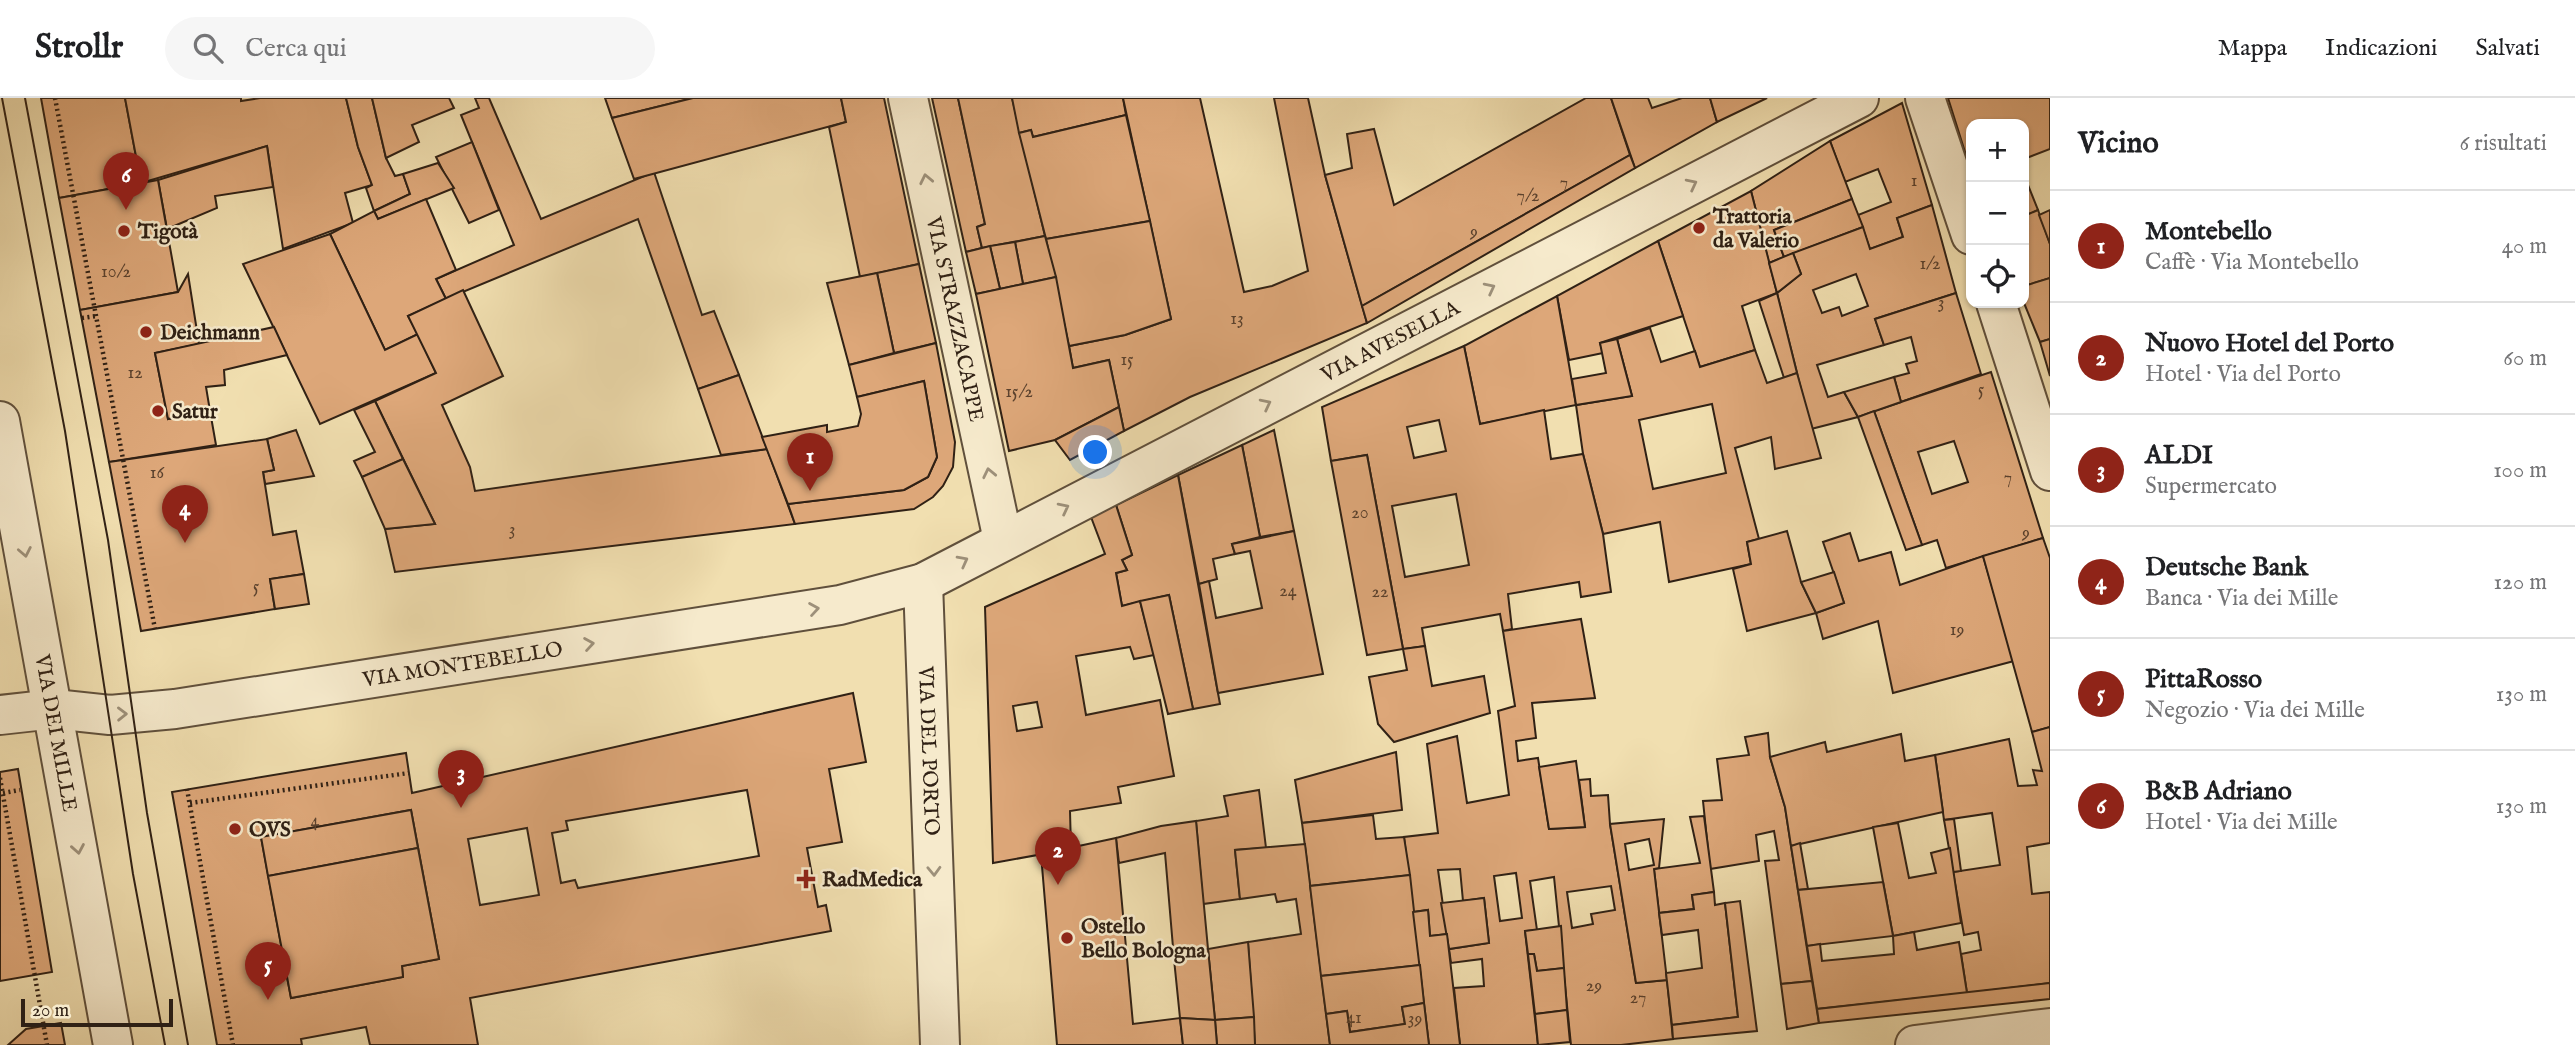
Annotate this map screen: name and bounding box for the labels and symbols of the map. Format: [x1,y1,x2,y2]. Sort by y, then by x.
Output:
pin: 6 [103,152,149,210]
house number: 1 [1911,170,1917,193]
house number: 7 [1560,172,1568,195]
one-way arrow [919,173,934,185]
one-way arrow [1685,179,1697,192]
house number: 7/2 [1517,185,1539,208]
place label: Trattoria da Valerio [1712,204,1800,255]
street label: VIA STRAZZACAPPE [919,213,989,424]
place label: Tigotà [137,219,199,246]
marker: Trattoria da Valerio [1691,220,1707,236]
house number: 9 [1469,221,1478,244]
marker: Tigotà [116,223,132,239]
house number: 1/2 [1919,253,1941,276]
house number: 10/2 [101,261,131,284]
one-way arrow [1483,283,1495,297]
house number: 3 [1938,292,1944,315]
street label: VIA AVESELLA [1316,295,1465,390]
house number: 13 [1230,308,1244,331]
place label: Deichmann [160,320,260,347]
marker: Deichmann [138,324,154,340]
house number: 15 [1120,349,1134,372]
house number: 12 [127,362,143,385]
house number: 5 [1978,379,1985,402]
house number: 15/2 [1005,381,1033,404]
place label: Satur [172,399,218,426]
one-way arrow [1259,399,1271,412]
marker: Satur [150,403,166,419]
pin: 1 [787,433,833,491]
your location [1078,435,1112,469]
house number: 16 [150,462,165,485]
one-way arrow [982,467,997,479]
house number: 7 [2004,467,2012,490]
pin: 4 [162,485,208,543]
house number: 20 [1351,502,1369,525]
one-way arrow [1057,503,1069,517]
house number: 3 [509,519,515,542]
house number: 9 [2021,522,2030,545]
one-way arrow [16,546,31,558]
one-way arrow [956,556,968,569]
house number: 5 [253,576,260,599]
house number: 24 [1279,580,1297,603]
house number: 22 [1372,581,1388,604]
one-way arrow [808,602,820,617]
house number: 19 [1950,619,1964,642]
street label: VIA MONTEBELLO [360,637,565,695]
one-way arrow [583,637,595,652]
street label: VIA DEI MILLE [27,651,83,814]
street label: VIA DEL PORTO [911,665,944,836]
one-way arrow [116,707,127,722]
pin: 3 [438,750,484,808]
house number: 4 [311,810,320,833]
place label: OVS [249,817,291,844]
marker: OVS [227,821,243,837]
pin: 2 [1035,827,1081,885]
one-way arrow [70,843,85,855]
one-way arrow [926,866,941,877]
place label: RadMedica [822,867,923,894]
marker: RadMedica [796,869,816,889]
place label: Ostello Bello Bologna [1081,914,1206,965]
marker: Ostello Bello Bologna [1059,930,1075,946]
pin: 5 [245,942,291,1000]
house number: 29 [1586,975,1602,998]
house number: 27 [1630,987,1646,1010]
scale bar [21,996,173,1028]
house number: 41 [1346,1007,1362,1030]
house number: 39 [1408,1008,1422,1031]

